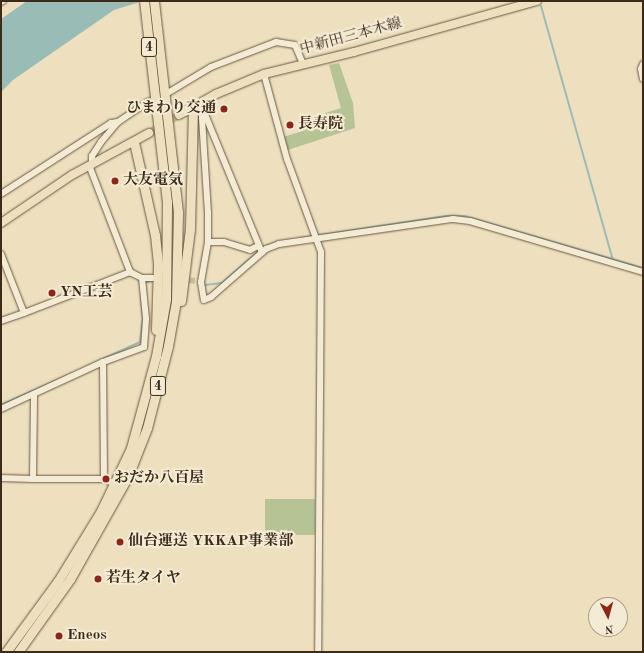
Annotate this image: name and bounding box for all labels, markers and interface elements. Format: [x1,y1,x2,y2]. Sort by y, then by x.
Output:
street label: 中新田三本木線 [298,15,404,59]
road number: 4 [140,35,158,59]
place label: ひまわり交通 [126,100,216,118]
marker: ひまわり交通 [219,104,229,114]
place label: 長寿院 [298,116,343,134]
marker: 長寿院 [285,120,295,130]
place label: 大友電気 [123,172,183,190]
marker: 大友電気 [110,176,120,186]
place label: YN工芸 [60,284,112,302]
marker: YN工芸 [47,288,57,298]
road number: 4 [149,374,167,398]
place label: おだか八百屋 [114,470,204,488]
marker: おだか八百屋 [101,474,111,484]
place label: 仙台運送 YKKAP事業部 [128,533,293,551]
marker: 仙台運送 YKKAP事業部 [115,537,125,547]
place label: 若生タイヤ [106,570,181,588]
marker: 若生タイヤ [93,574,103,584]
north arrow [588,597,628,637]
text: N [604,623,614,634]
place label: Eneos [67,627,107,645]
marker: Eneos [54,631,64,641]

